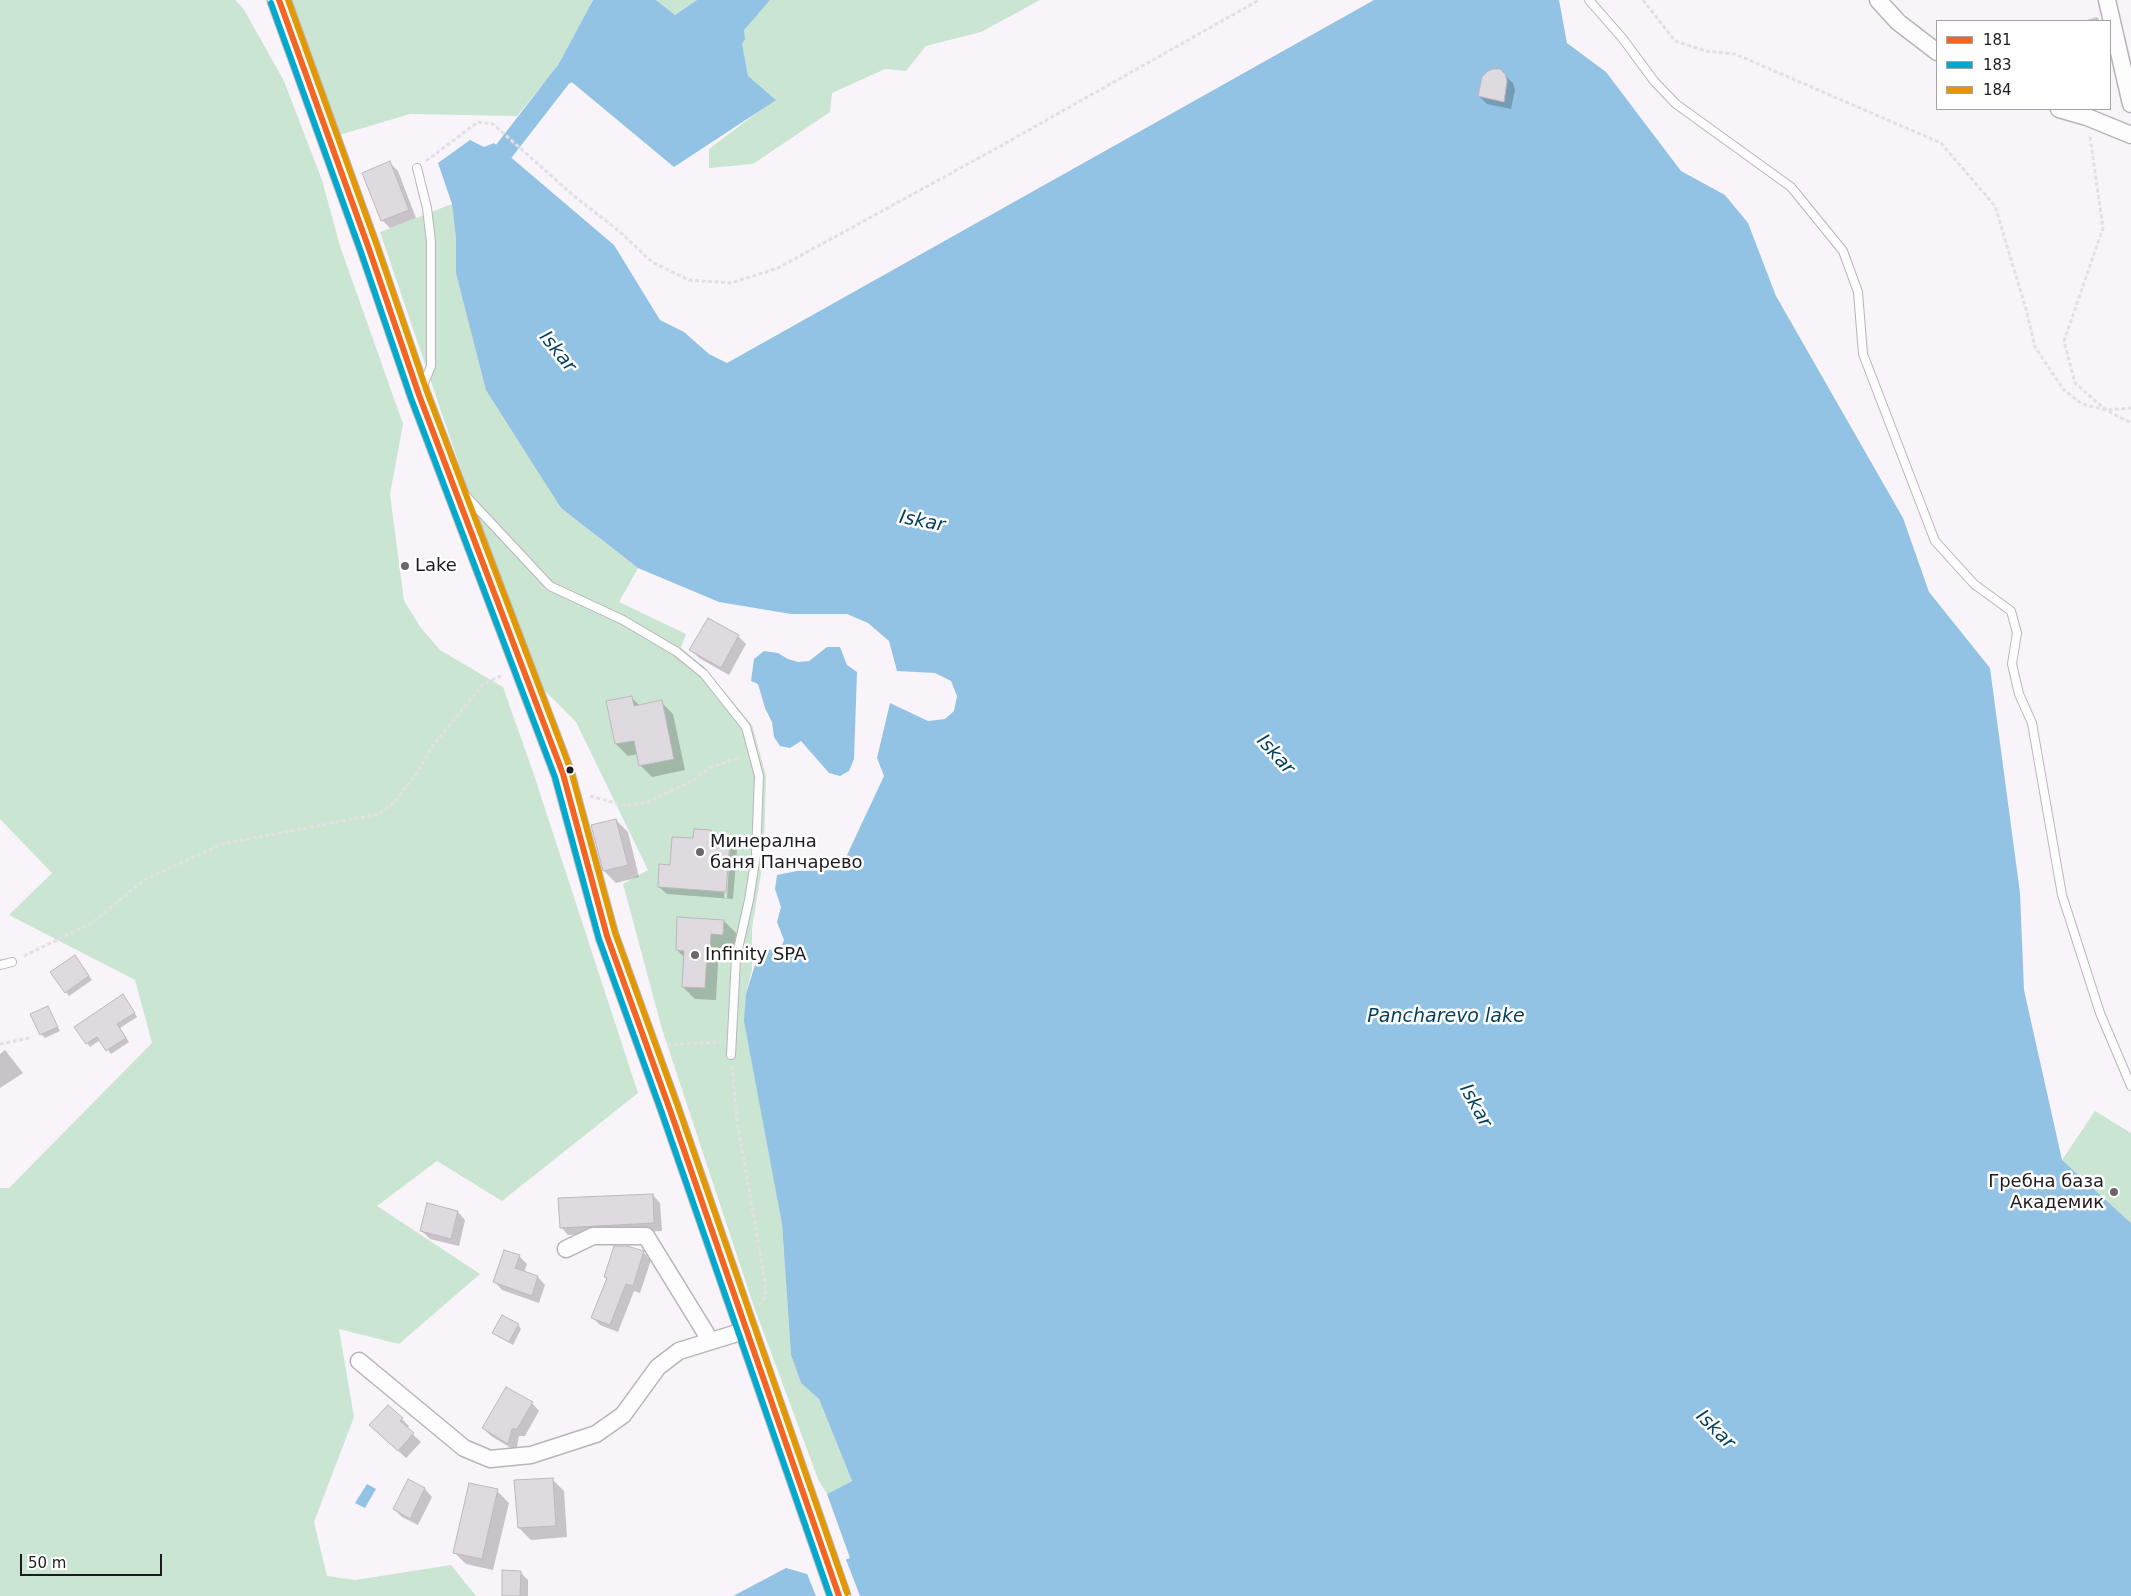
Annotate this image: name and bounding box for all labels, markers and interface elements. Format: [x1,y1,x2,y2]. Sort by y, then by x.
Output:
legend [1936,20,2111,110]
text: 181 [1983,31,2012,49]
text: 183 [1983,56,2012,74]
text: 184 [1983,81,2012,99]
water label: Iskar [534,327,580,377]
water label: Iskar [897,506,947,538]
place label: Lake [415,555,457,577]
marker: Lake [399,560,411,572]
water label: Iskar [1251,730,1299,780]
unlabelled marker [565,765,575,775]
place label: Минерална баня Панчарево [710,831,863,874]
marker: Минерална баня Панчарево [694,846,706,858]
place label: Infinity SPA [705,944,806,966]
marker: Infinity SPA [689,949,701,961]
water label: Pancharevo lake [1367,1006,1525,1028]
water label: Iskar [1454,1080,1496,1132]
place label: Гребна база Академик [1988,1171,2104,1214]
marker: Гребна база Академик [2108,1186,2120,1198]
water label: Iskar [1691,1406,1739,1454]
scale bar [22,1544,165,1576]
text: 50 m [28,1554,66,1572]

